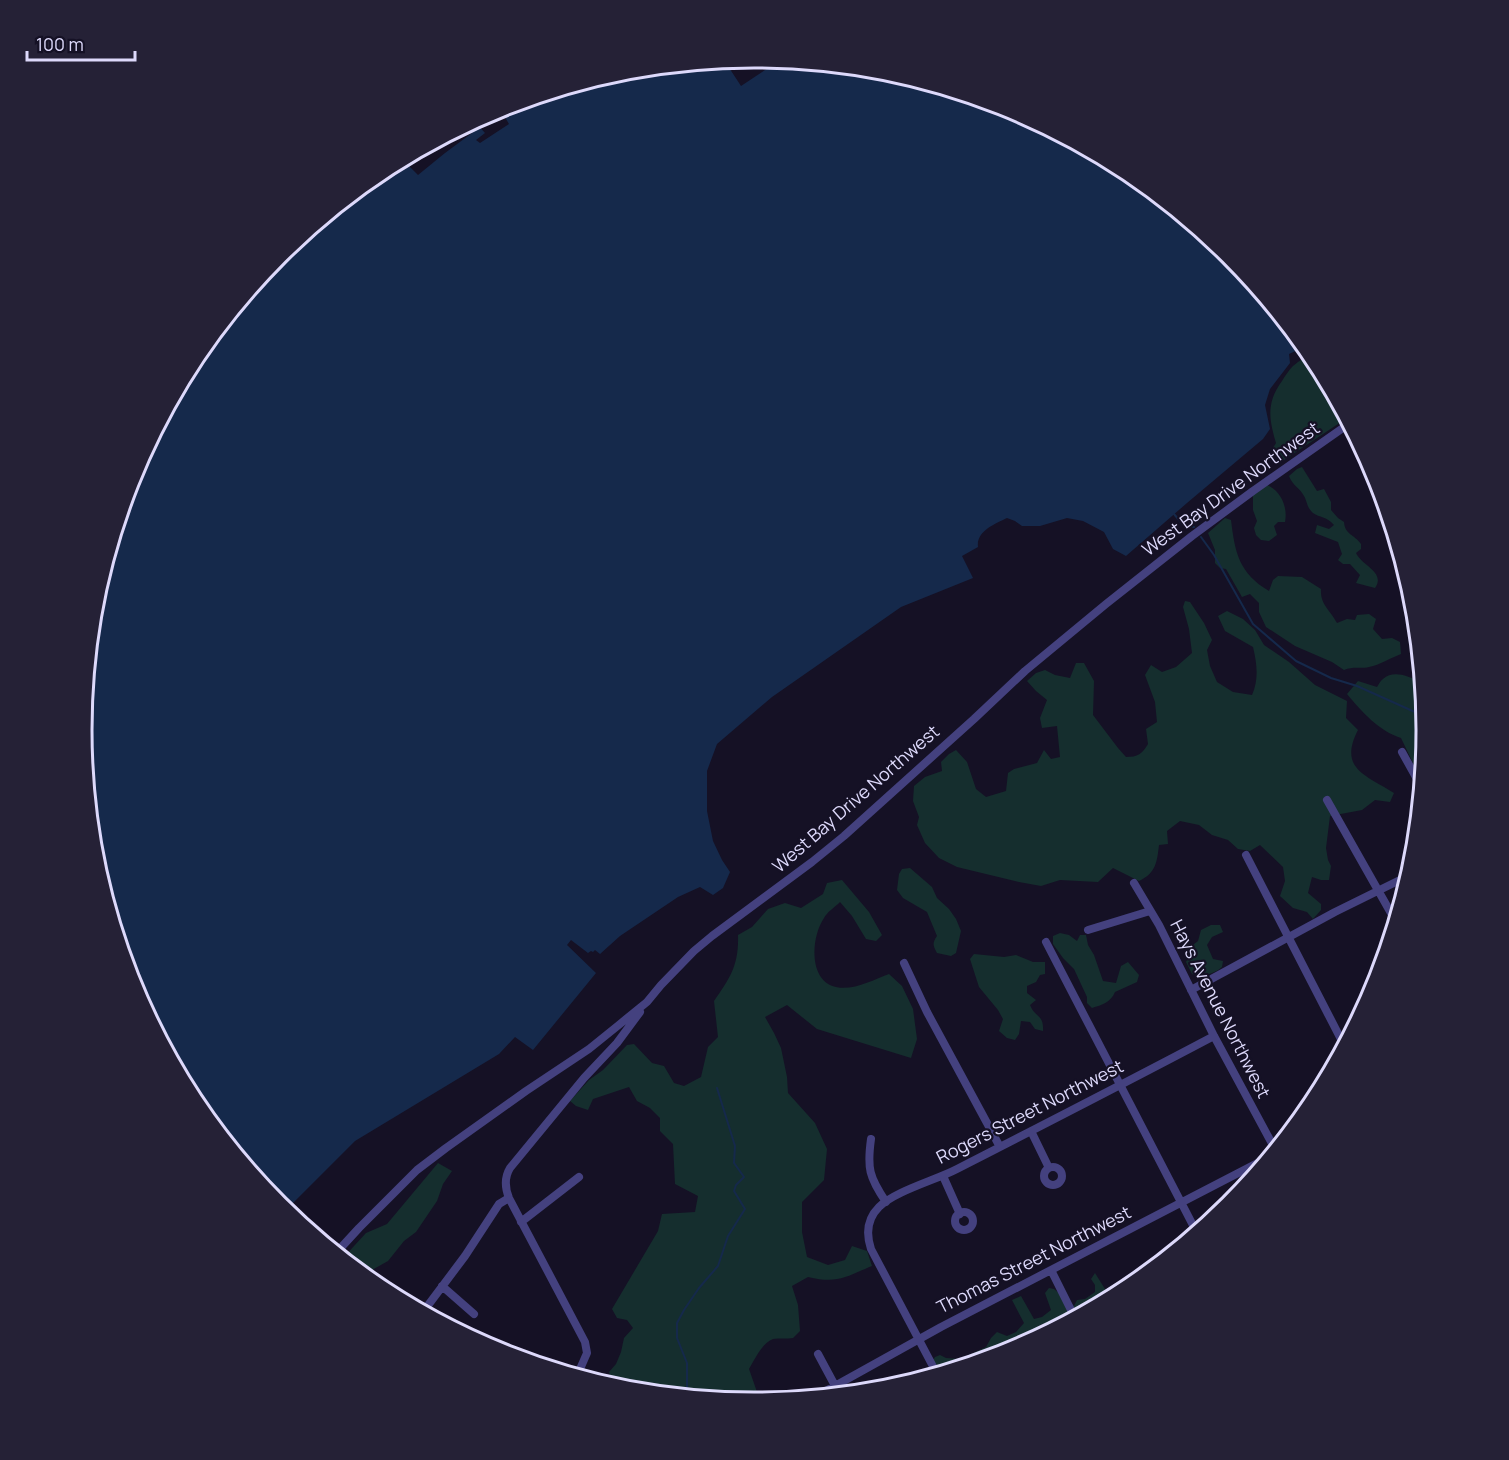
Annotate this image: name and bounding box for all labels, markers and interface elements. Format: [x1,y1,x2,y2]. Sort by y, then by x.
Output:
scale bar [27,24,135,62]
text: 100 m [36,32,84,56]
street label: West Bay Drive Northwest [1137,416,1324,561]
street label: West Bay Drive Northwest [767,719,944,877]
street label: Hays Avenue Northwest [1165,915,1276,1102]
street label: Rogers Street Northwest [932,1053,1127,1169]
street label: Thomas Street Northwest [932,1200,1135,1319]

